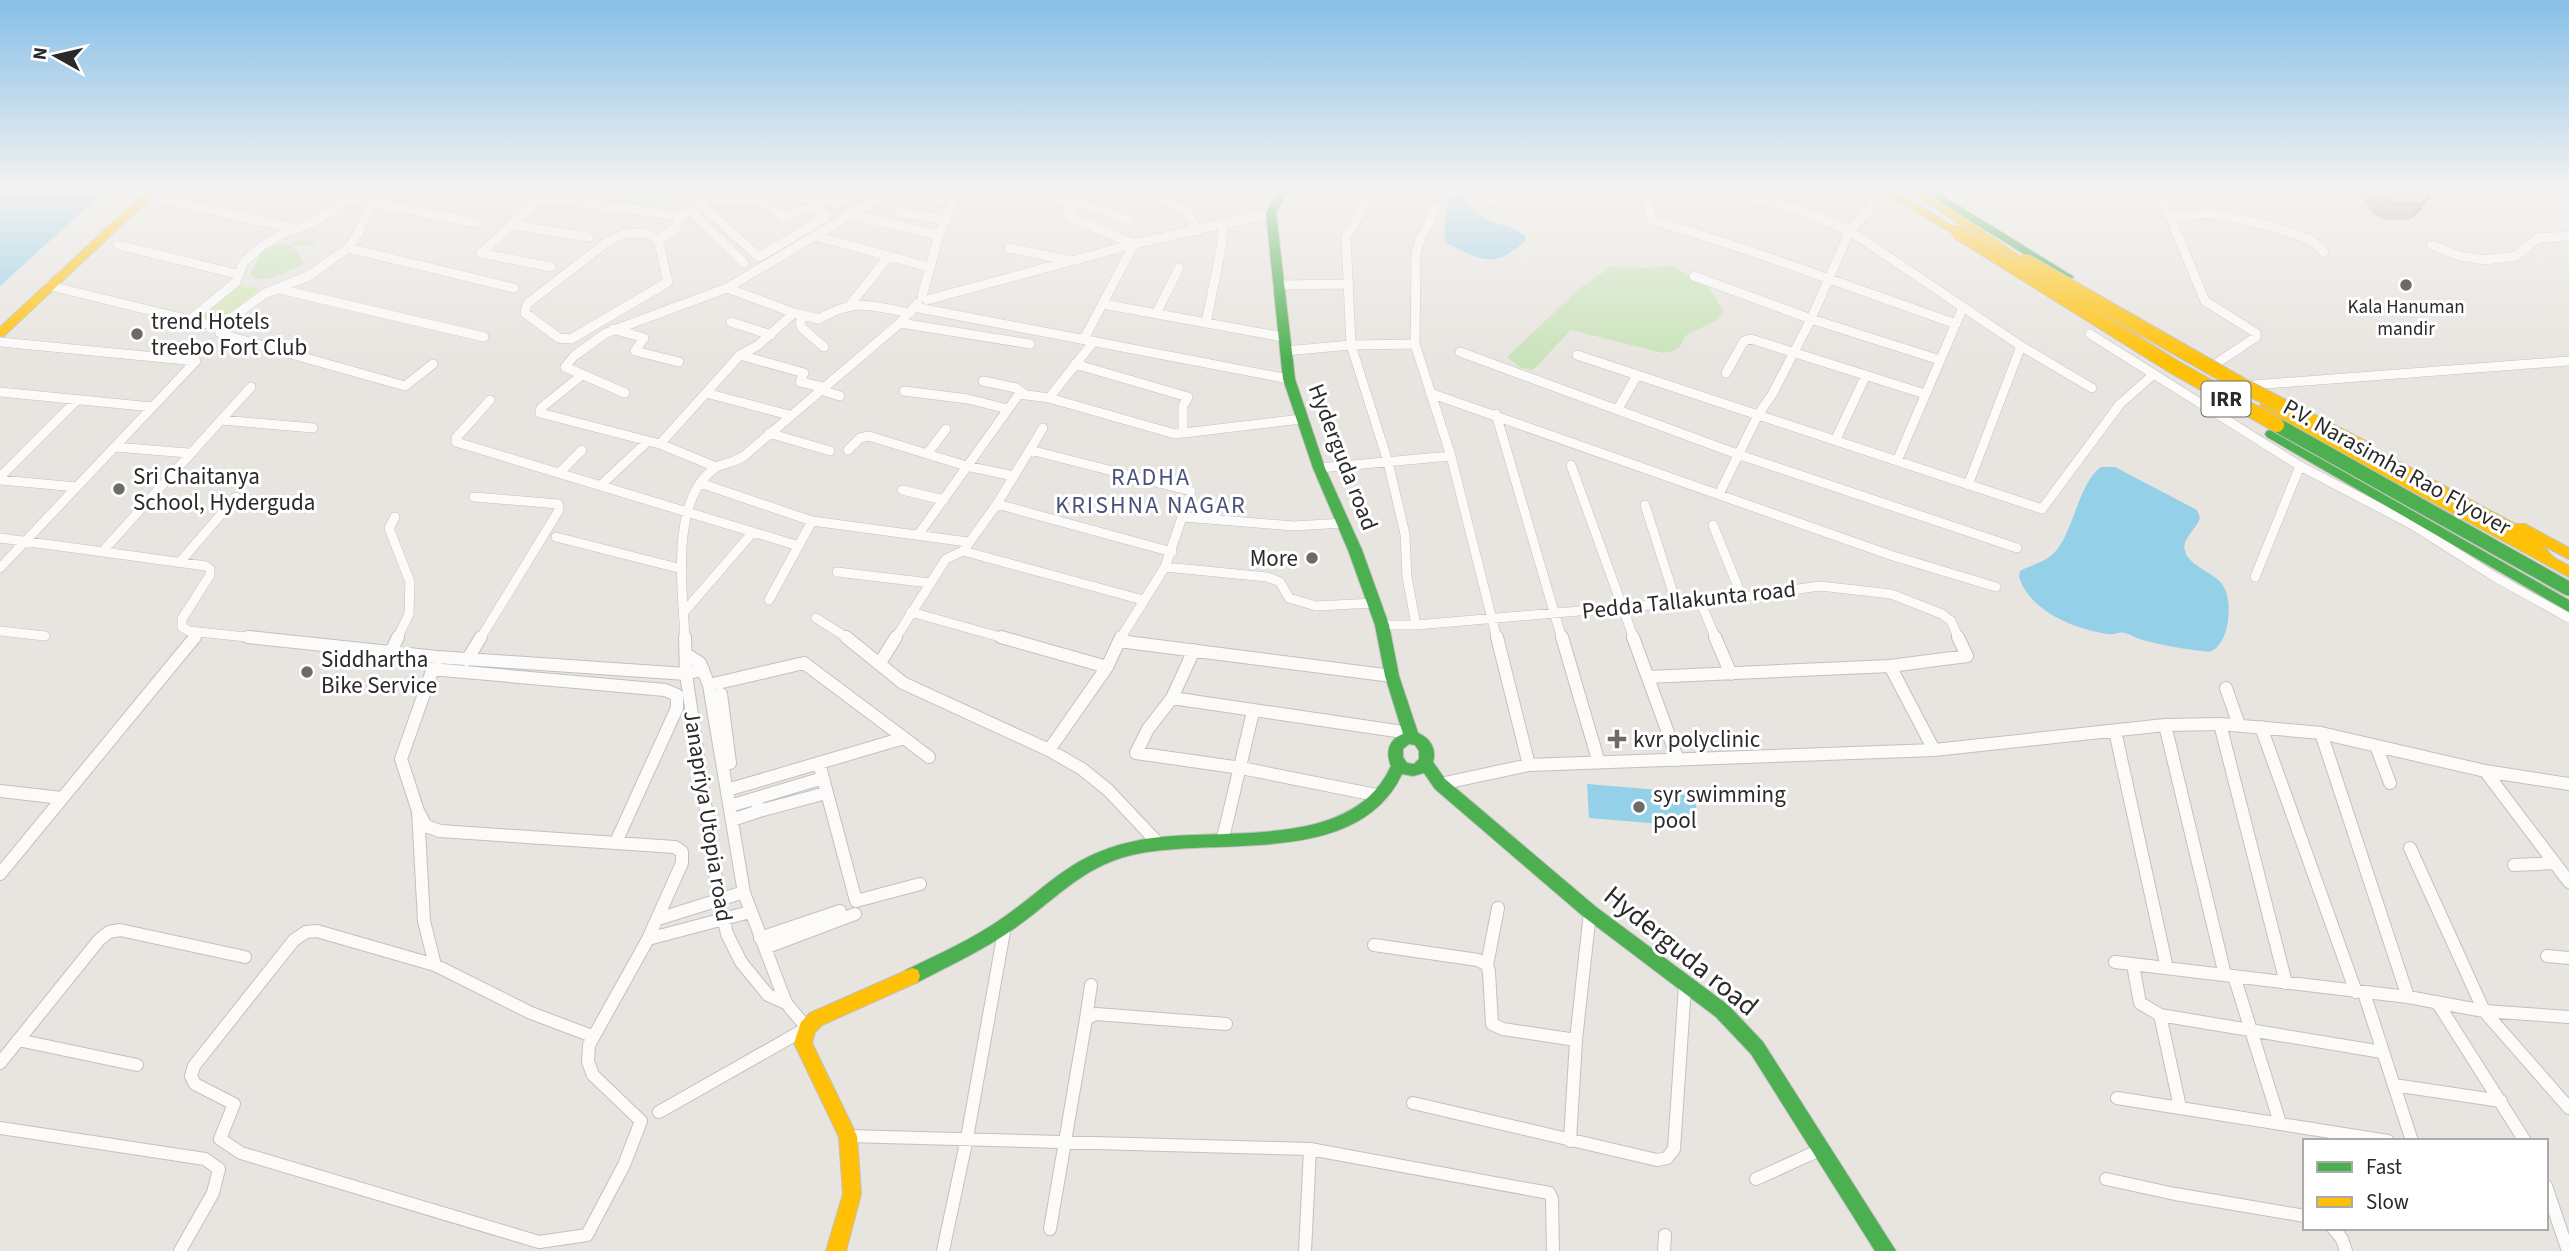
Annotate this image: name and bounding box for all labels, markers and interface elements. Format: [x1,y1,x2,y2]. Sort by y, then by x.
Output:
north arrow [21,21,91,91]
text: N [26,46,55,62]
marker: Kala Hanuman mandir [2398,277,2414,293]
place label: Kala Hanuman mandir [2347,294,2465,343]
place label: trend Hotels treebo Fort Club [151,305,307,364]
marker: trend Hotels treebo Fort Club [129,326,145,342]
street label: Hyderguda road [1300,379,1386,535]
road number: IRR [2202,382,2250,416]
street label: P.V. Narasimha Rao Flyover [2277,391,2518,544]
place label: Sri Chaitanya School, Hyderguda [133,460,315,519]
district label: RADHA KRISHNA NAGAR [1055,460,1247,523]
marker: Sri Chaitanya School, Hyderguda [111,481,127,497]
place label: More [1250,542,1298,575]
marker: More [1304,550,1320,566]
street label: Pedda Tallakunta road [1580,572,1798,628]
place label: Siddhartha Bike Service [321,643,437,702]
marker: Siddhartha Bike Service [299,664,315,680]
street label: Janapriya Utopia road [675,708,741,924]
place label: kvr polyclinic [1633,723,1760,756]
marker: kvr polyclinic [1607,729,1627,749]
place label: syr swimming pool [1653,778,1786,837]
marker: syr swimming pool [1631,799,1647,815]
street label: Hyderguda road [1595,876,1767,1026]
legend [2303,1139,2548,1230]
text: Fast [2366,1152,2402,1182]
text: Slow [2366,1187,2409,1217]

